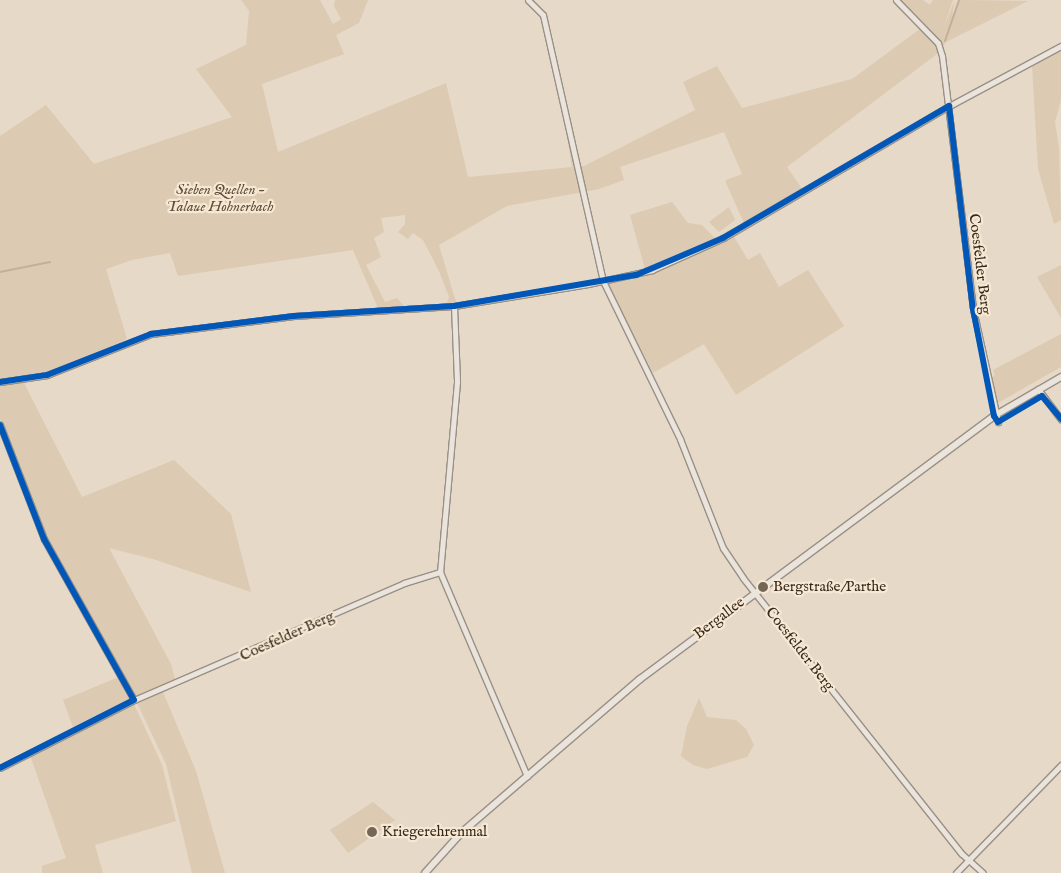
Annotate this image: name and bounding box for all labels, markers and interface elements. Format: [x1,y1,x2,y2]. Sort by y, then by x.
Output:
park label: Sieben Quellen – Talaue Hohnerbach [166,180,274,215]
street label: Coesfelder Berg [965,213,995,315]
place label: Bergstraße/Parthe [773,578,886,596]
marker: Bergstraße/Parthe [757,581,769,593]
street label: Bergallee [690,593,748,643]
street label: Coesfelder Berg [762,604,838,694]
street label: Coesfelder Berg [237,607,337,665]
place label: Kriegerehrenmal [382,823,487,841]
marker: Kriegerehrenmal [366,826,378,838]

